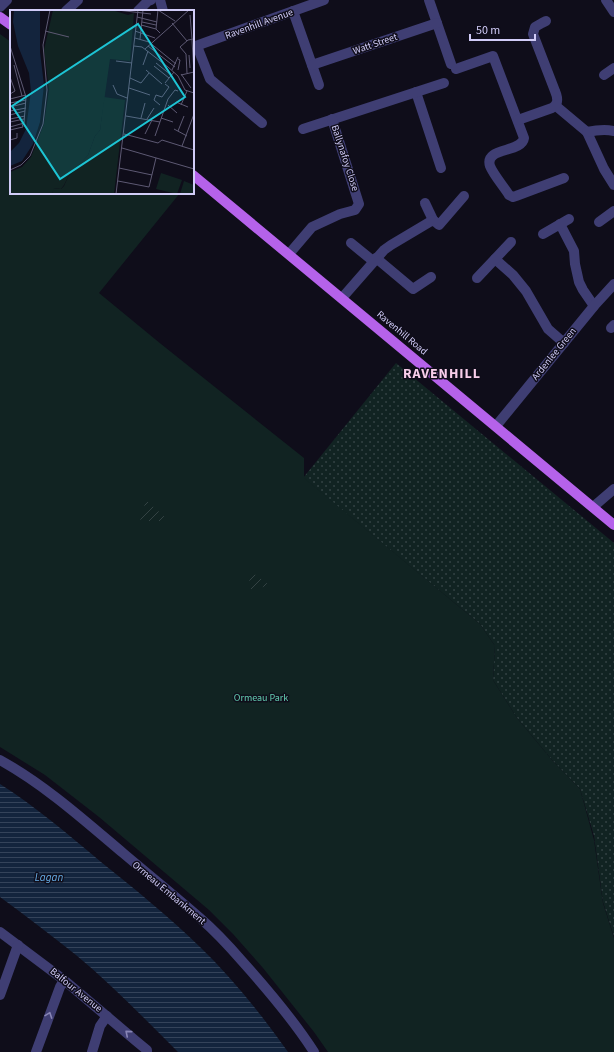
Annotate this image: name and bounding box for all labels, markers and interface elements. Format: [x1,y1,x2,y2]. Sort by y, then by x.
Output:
street label: Ravenhill Avenue [223,5,295,43]
inset map [10,10,194,194]
scale bar [470,16,535,42]
text: 50 m [476,22,500,39]
street label: Watt Street [351,30,400,58]
street label: Ballynafoy Close [328,123,362,193]
street label: Ravenhill Road [374,308,430,358]
street label: Ardenlee Green [528,325,580,383]
district label: RAVENHILL [403,364,481,384]
park label: Ormeau Park [234,691,288,705]
street label: Ormeau Embankment [129,858,209,928]
water label: Lagan [35,870,63,885]
street label: Balfour Avenue [47,965,105,1015]
one-way arrow [45,1012,53,1019]
one-way arrow [125,1031,132,1038]

